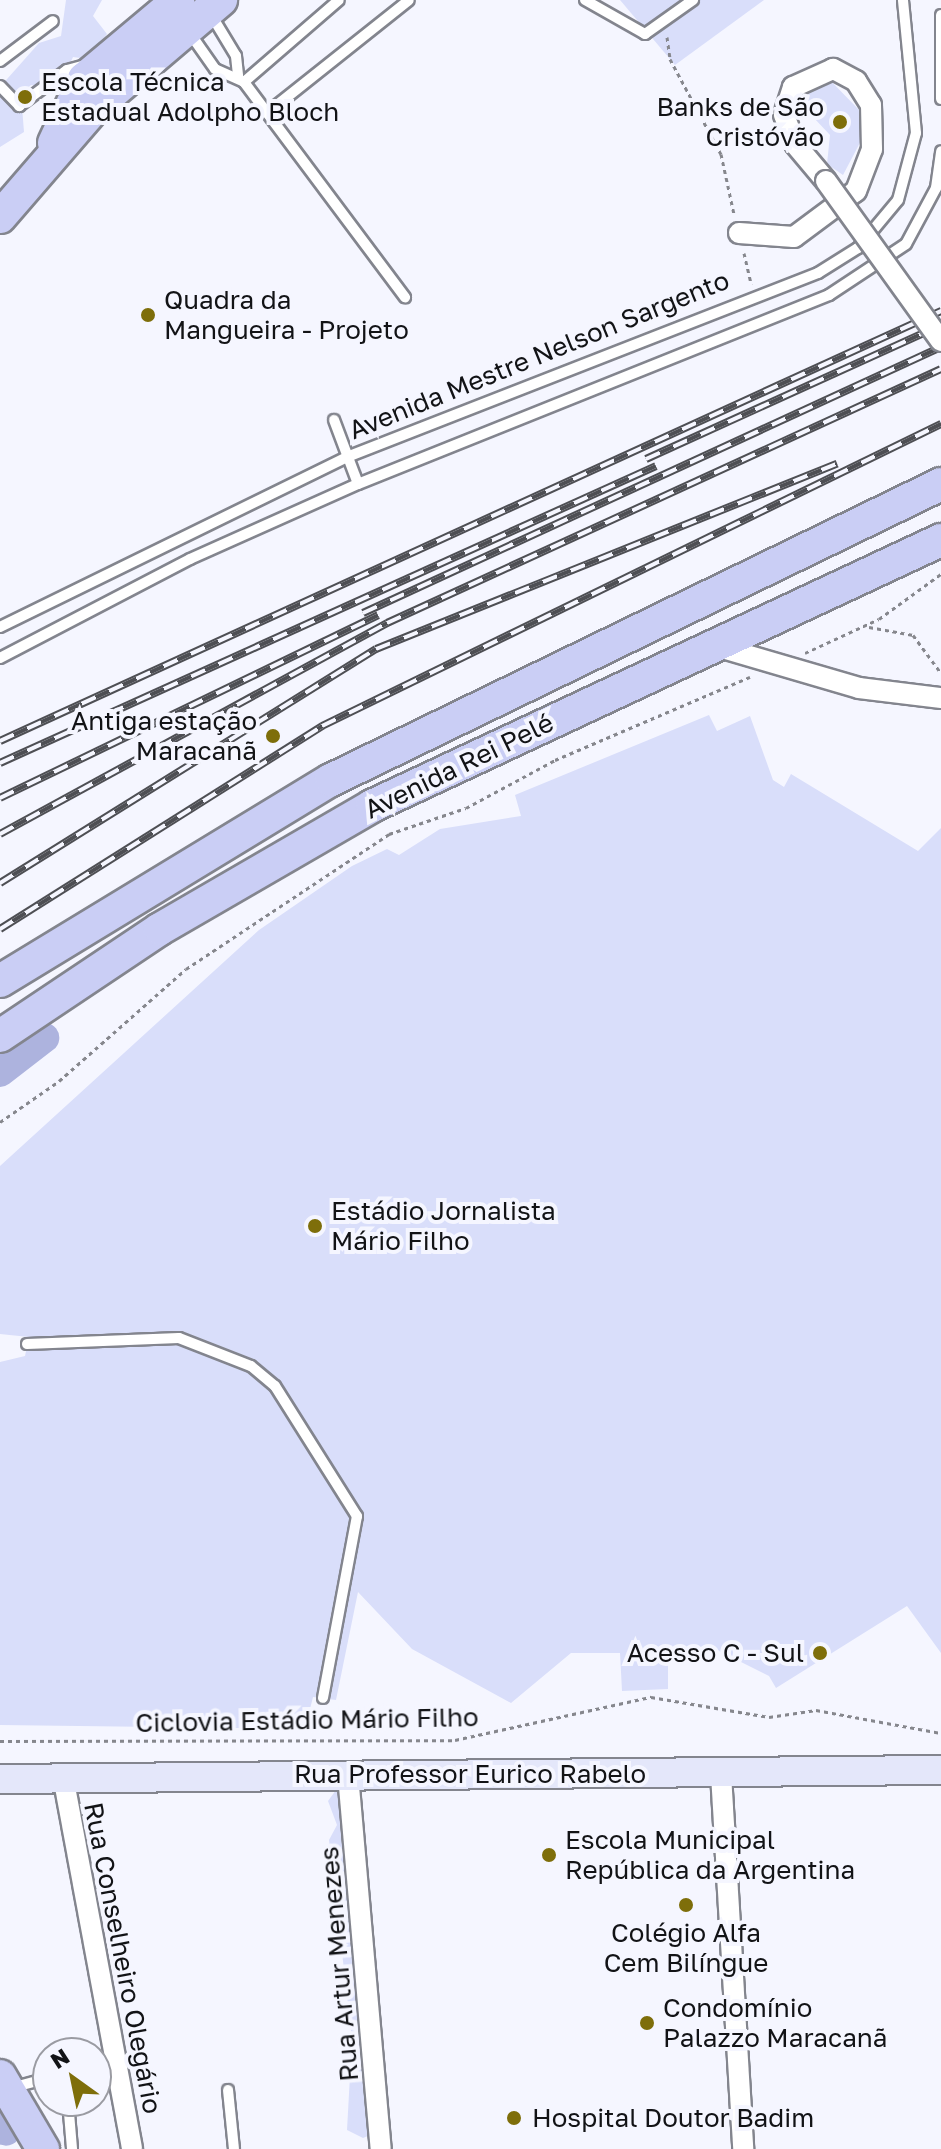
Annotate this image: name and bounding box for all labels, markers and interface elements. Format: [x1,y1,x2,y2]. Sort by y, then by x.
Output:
place label: Escola Técnica Estadual Adolpho Bloch [41,66,339,128]
marker: Escola Técnica Estadual Adolpho Bloch [16,88,34,106]
place label: Banks de São Cristóvão [656,91,824,152]
marker: Banks de São Cristóvão [831,113,849,131]
street label: Avenida Mestre Nelson Sargento [344,264,734,446]
place label: Quadra da Mangueira - Projeto [164,284,409,346]
marker: Quadra da Mangueira - Projeto [139,306,157,324]
place label: Antiga estação Maracanã [71,705,257,766]
street label: Avenida Rei Pelé [360,707,558,825]
marker: Antiga estação Maracanã [264,727,282,745]
place label: Estádio Jornalista Mário Filho [331,1195,556,1256]
marker: Estádio Jornalista Mário Filho [306,1217,324,1235]
place label: Acesso C - Sul [627,1637,804,1669]
marker: Acesso C - Sul [811,1644,829,1662]
street label: Ciclovia Estádio Mário Filho [135,1701,479,1739]
street label: Rua Professor Eurico Rabelo [294,1758,646,1790]
street label: Rua Conselheiro Olegário [78,1800,168,2116]
place label: Escola Municipal República da Argentina [565,1824,855,1886]
street label: Rua Artur Menezes [313,1845,365,2083]
marker: Escola Municipal República da Argentina [540,1846,558,1864]
marker: Colégio Alfa Cem Bilíngue [677,1896,695,1914]
place label: Colégio Alfa Cem Bilíngue [604,1917,768,1978]
place label: Condomínio Palazzo Maracanã [663,1992,888,2054]
marker: Condomínio Palazzo Maracanã [638,2014,656,2032]
north arrow [32,2037,112,2117]
text: N [45,2042,74,2074]
place label: Hospital Doutor Badim [532,2102,814,2134]
marker: Hospital Doutor Badim [503,2107,525,2129]

